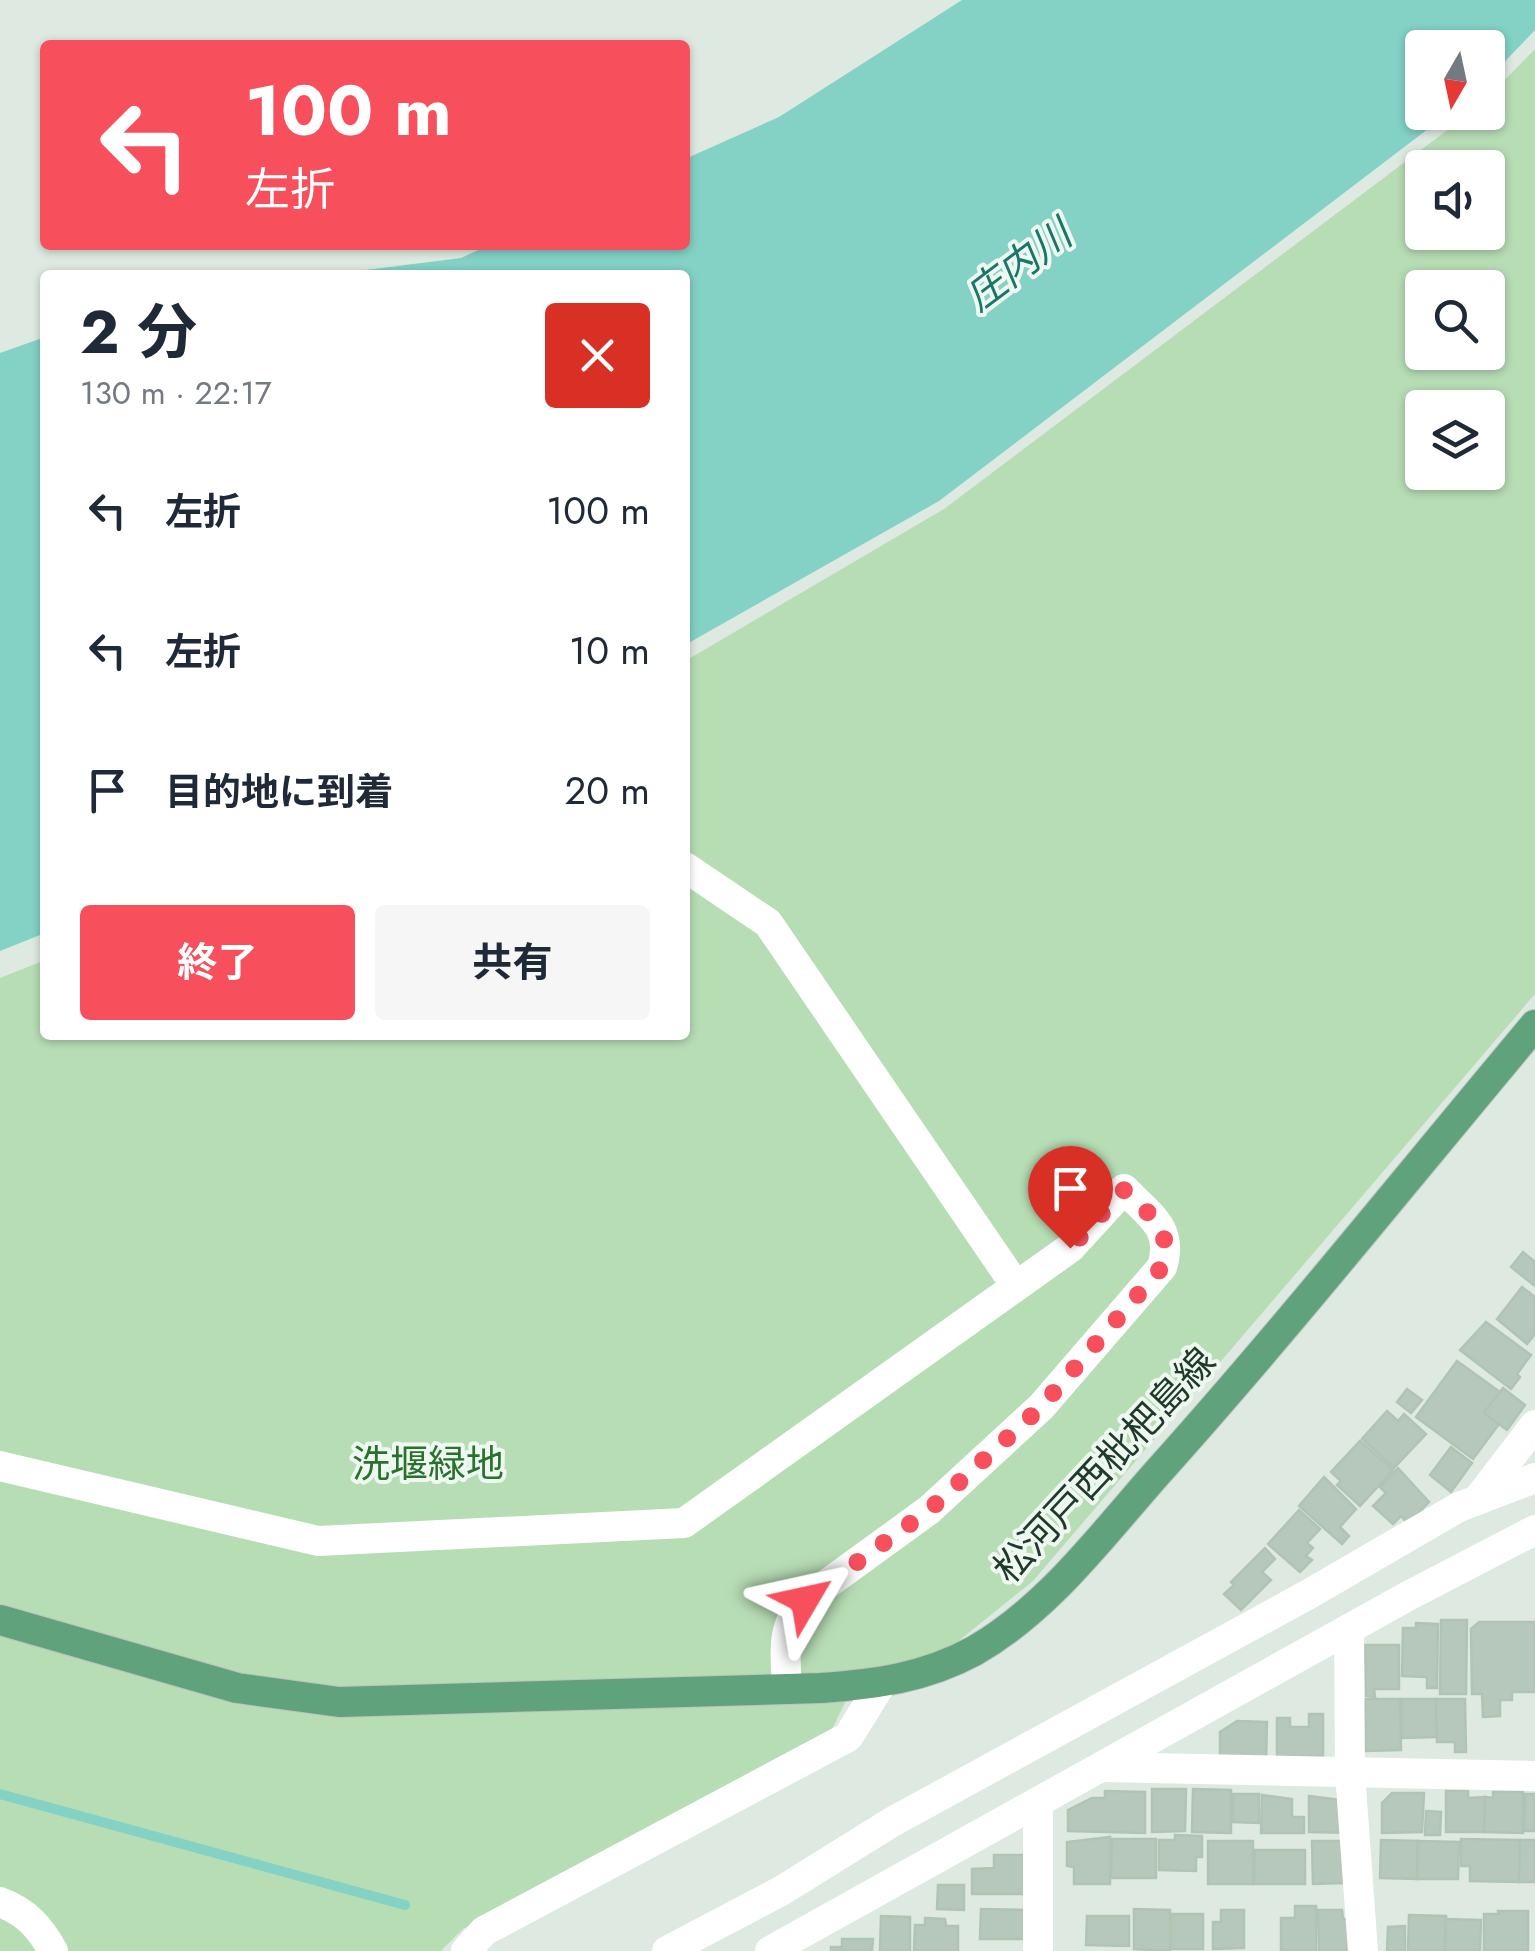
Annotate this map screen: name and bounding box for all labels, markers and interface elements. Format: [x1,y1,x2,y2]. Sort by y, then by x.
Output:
north arrow [1405,30,1505,130]
map controls [1405,30,1505,490]
text: 100 m [245,60,452,161]
icon: left [80,80,210,210]
button: sound [1405,150,1505,250]
text: 左折 [245,157,335,222]
water label: 庄内川 [953,203,1087,324]
button: search [1405,270,1505,370]
text: 2 分 [80,289,197,376]
button: close [545,303,650,408]
text: 130 m · 22:17 [80,370,272,416]
button: layers [1405,390,1505,490]
icon: left [80,483,135,538]
text: 100 m [546,483,650,538]
text: 左折 [165,484,241,539]
icon: left [80,623,135,678]
text: 10 m [569,623,650,678]
text: 左折 [165,624,241,679]
icon: arrive [80,763,135,818]
text: 20 m [565,763,650,818]
text: 目的地に到着 [165,764,393,819]
button: 終了 [80,905,355,1020]
button: 共有 [375,905,650,1020]
pin [1028,1146,1113,1249]
icon: arrive [1043,1161,1098,1216]
street label: 松河戸西枇杷島線 [980,1335,1228,1595]
park label: 洗堰緑地 [352,1436,504,1491]
position arrow [753,1548,857,1652]

